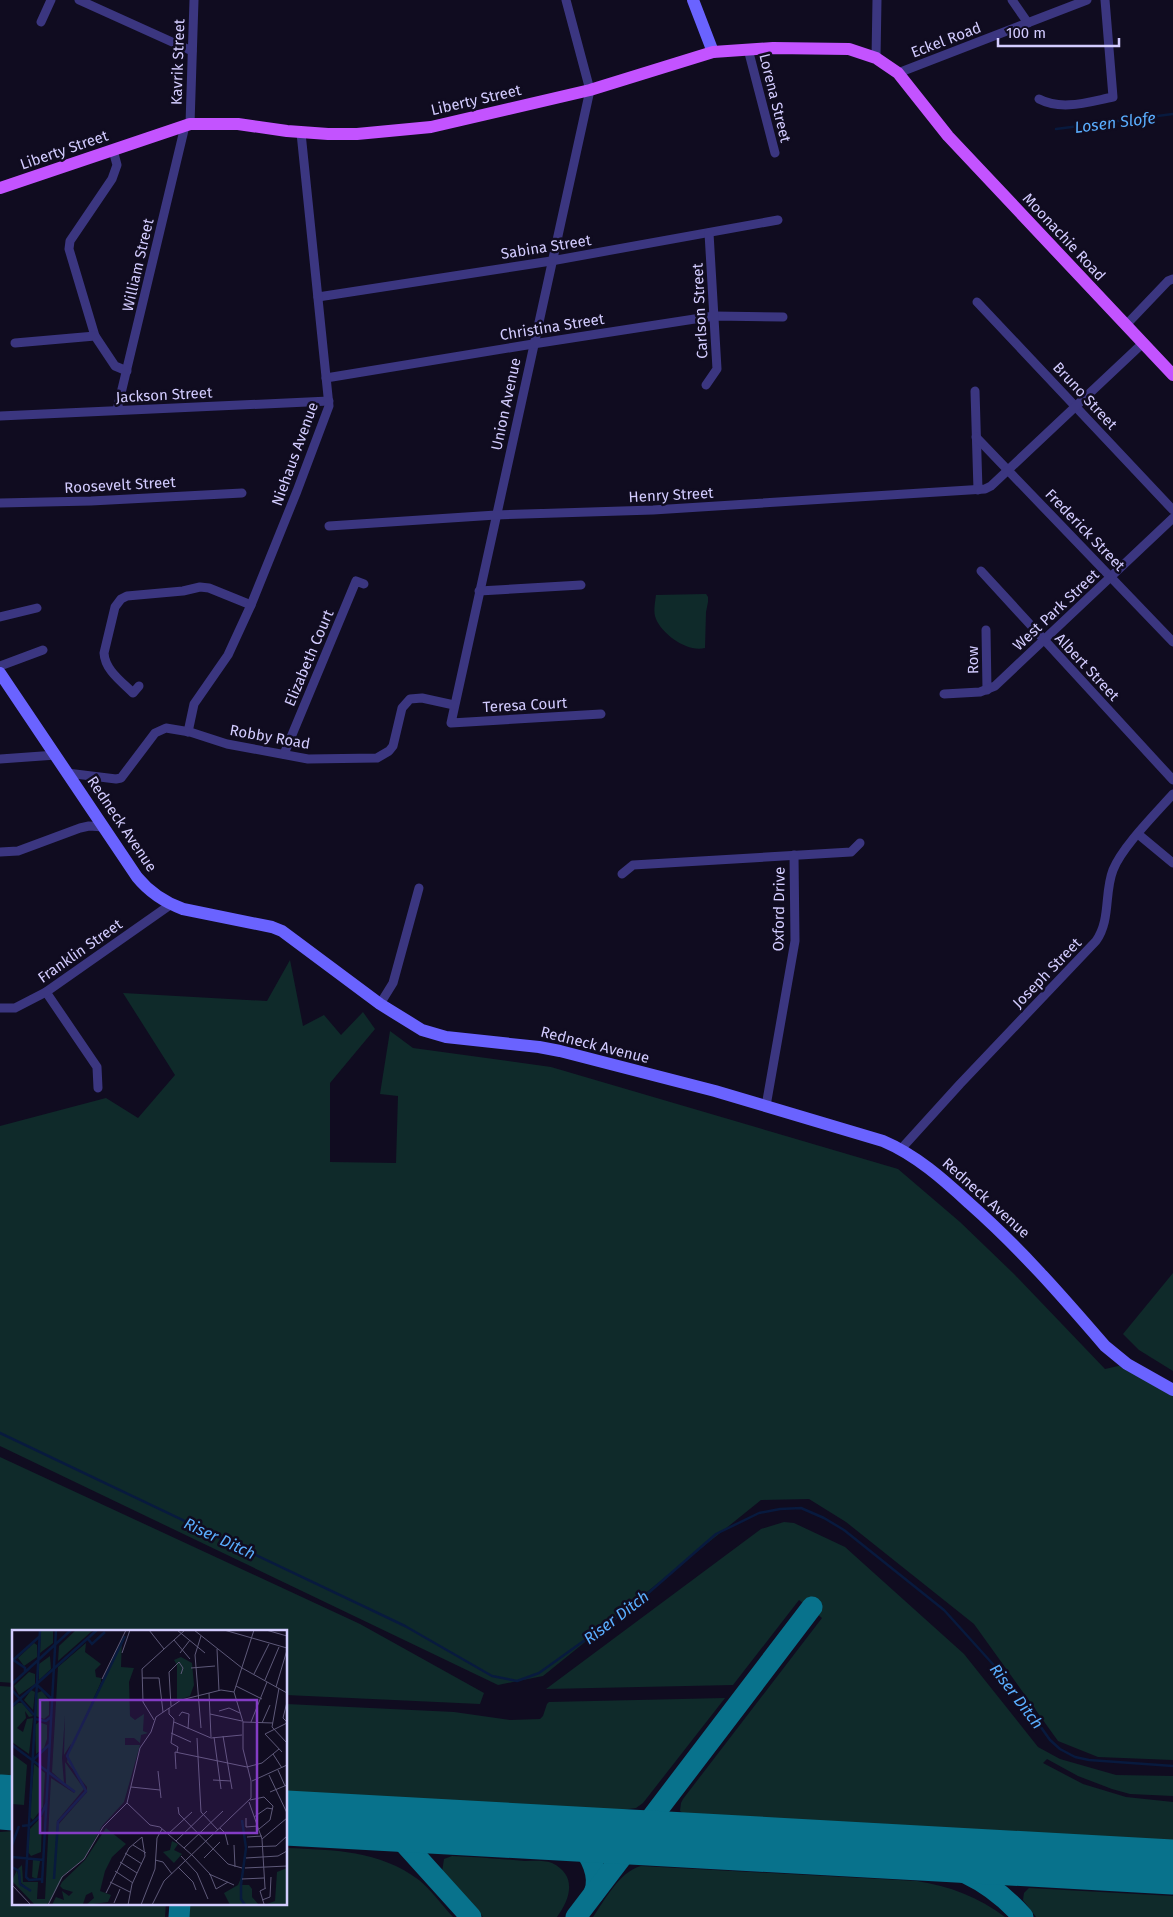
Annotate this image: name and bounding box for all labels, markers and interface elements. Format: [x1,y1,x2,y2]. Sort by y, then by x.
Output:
scale bar [998,15,1119,47]
street label: Kavrik Street [167,18,189,105]
street label: Eckel Road [908,18,984,62]
text: 100 m [1006,24,1046,42]
street label: Lorena Street [755,52,795,145]
street label: Liberty Street [429,81,523,119]
water label: Losen Slofe [1073,108,1157,137]
street label: Liberty Street [18,126,111,173]
street label: Moonachie Road [1019,190,1109,284]
street label: William Street [119,216,158,313]
street label: Sabina Street [500,231,593,263]
street label: Carlson Street [688,262,711,359]
street label: Christina Street [499,310,606,344]
street label: Union Avenue [487,356,525,452]
street label: Bruno Street [1049,358,1121,434]
street label: Jackson Street [115,383,213,407]
street label: Niehaus Avenue [268,400,322,508]
street label: Roosevelt Street [64,473,177,497]
street label: Henry Street [628,484,714,506]
street label: Frederick Street [1041,485,1129,575]
street label: West Park Street [1009,565,1103,654]
street label: Elizabeth Court [281,607,338,709]
street label: Albert Street [1051,629,1123,705]
street label: Row [964,645,982,674]
street label: Teresa Court [482,694,568,716]
street label: Robby Road [228,721,312,753]
street label: Redneck Avenue [83,773,161,875]
street label: Oxford Drive [769,867,789,951]
street label: Franklin Street [34,915,126,987]
street label: Joseph Street [1009,934,1085,1012]
street label: Redneck Avenue [539,1023,651,1067]
street label: Redneck Avenue [939,1154,1033,1242]
water label: Riser Ditch [181,1514,259,1563]
water label: Riser Ditch [580,1587,653,1648]
inset map [12,1630,288,1904]
water label: Riser Ditch [986,1660,1047,1733]

